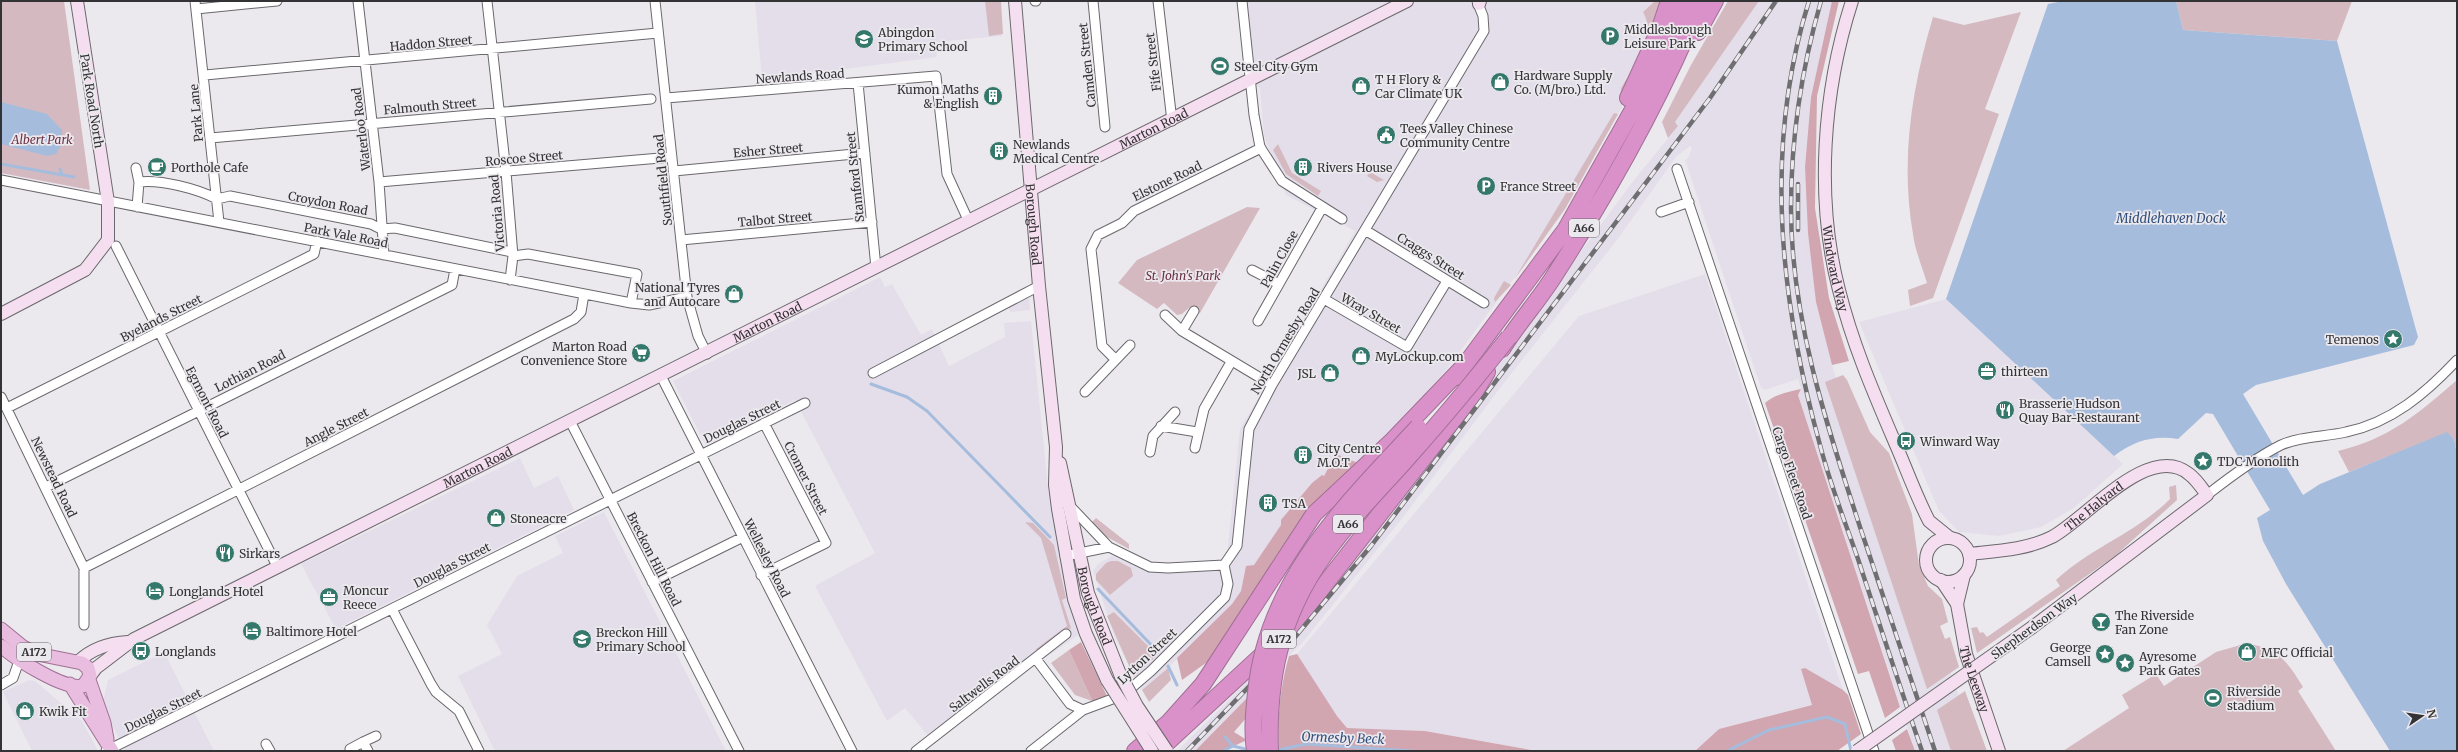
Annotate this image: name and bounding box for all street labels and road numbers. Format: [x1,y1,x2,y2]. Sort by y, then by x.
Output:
street label: Camden Street [1075,22,1099,108]
street label: Haddon Street [389,32,473,54]
street label: Fife Street [1142,32,1164,92]
street label: Park Road North [77,53,107,149]
street label: Newlands Road [755,65,845,87]
street label: Park Lane [186,83,206,143]
street label: Waterloo Road [348,87,374,172]
street label: Falmouth Street [383,94,477,118]
street label: Marton Road [1116,105,1190,152]
street label: Stamford Street [843,131,867,223]
street label: Southfield Road [651,134,675,226]
street label: Esher Street [732,139,804,161]
street label: Roscoe Street [485,147,564,169]
street label: Elstone Road [1130,158,1204,204]
street label: Victoria Road [486,174,508,253]
street label: Borough Road [1023,183,1045,266]
street label: Croydon Road [287,188,369,218]
street label: Talbot Street [737,208,813,230]
street label: Park Vale Road [303,219,389,251]
road number: A66 [1569,219,1599,237]
street label: Windward Way [1820,224,1852,313]
street label: Palin Close [1257,228,1301,290]
street label: Craggs Street [1394,229,1468,283]
street label: North Ormesby Road [1247,285,1323,397]
street label: Wray Street [1337,289,1404,336]
street label: Byelands Street [118,291,205,345]
street label: Marton Road [730,298,804,345]
street label: Lothian Road [212,347,288,395]
street label: Egmont Road [183,364,231,440]
street label: Douglas Street [701,396,783,446]
street label: Angle Street [300,404,371,450]
street label: Cargo Fleet Road [1769,425,1815,521]
street label: Newstead Road [28,434,80,520]
street label: Cromer Street [781,439,831,518]
street label: Marton Road [440,443,514,490]
street label: The Halyard [2061,478,2126,534]
street label: Breckon Hill Road [624,509,684,609]
street label: Wellesley Road [740,515,793,600]
road number: A66 [1333,515,1363,533]
street label: Douglas Street [411,539,493,591]
street label: Borough Road [1075,565,1115,647]
street label: Shepherdson Way [1988,590,2080,662]
street label: Lytton Street [1114,625,1180,687]
road number: A172 [1262,630,1296,648]
road number: A172 [17,643,51,661]
street label: The Leeway [1957,645,1993,714]
street label: Saltwells Road [946,653,1022,715]
street label: Douglas Street [122,685,204,735]

